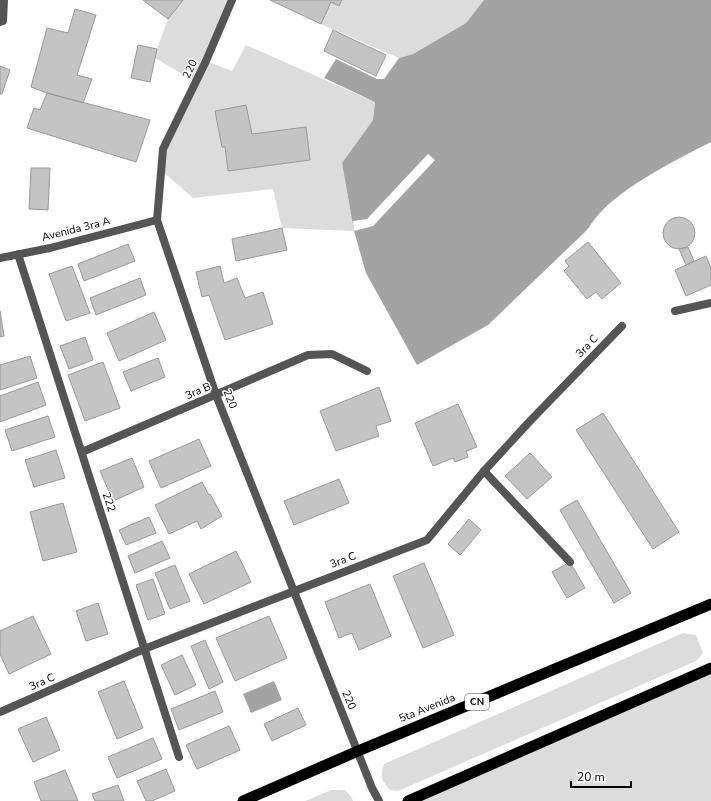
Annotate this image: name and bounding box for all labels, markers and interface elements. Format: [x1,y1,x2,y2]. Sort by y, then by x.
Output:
street label: 220 [179,56,201,81]
street label: Avenida 3ra A [40,213,112,245]
street label: 3ra C [572,331,602,361]
street label: 3ra B [183,379,213,403]
street label: 220 [219,387,241,411]
street label: 222 [99,490,119,514]
street label: 3ra C [328,548,358,572]
street label: 3ra C [27,670,57,694]
street label: 220 [338,688,360,712]
street label: 5ta Avenida [397,690,457,726]
road number: CN [465,694,489,710]
scale bar [571,763,631,789]
text: 20 m [577,769,605,785]

